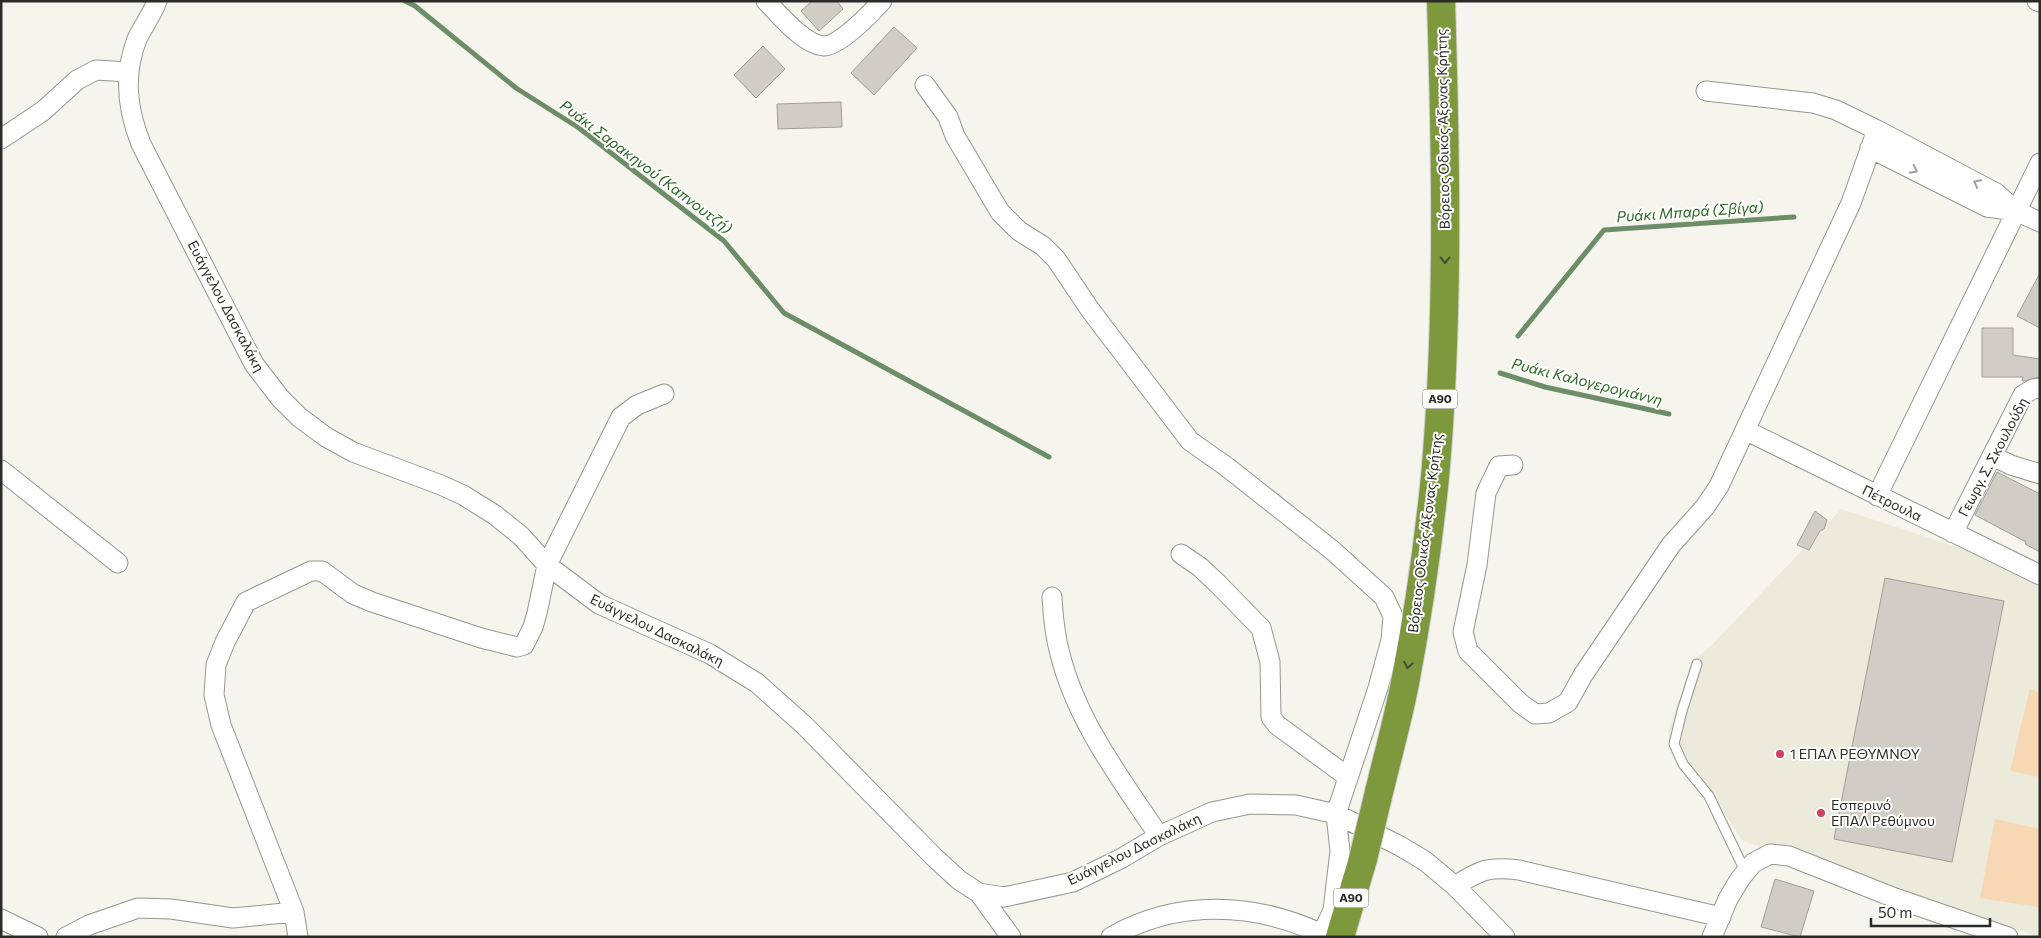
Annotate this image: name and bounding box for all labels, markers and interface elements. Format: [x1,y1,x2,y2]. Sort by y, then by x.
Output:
street label: Βόρειος Οδικός Άξονας Κρήτης [1432,28,1453,230]
water label: Ρυάκι Σαρακηνού (Καπνουτζή) [557,96,736,237]
one-way arrow [1908,164,1917,174]
one-way arrow [1973,179,1982,189]
water label: Ρυάκι Μπαρά (Σβίγα) [1616,197,1764,225]
street label: Ευάγγελου Δασκαλάκη [185,237,268,374]
one-way arrow [1440,256,1450,264]
water label: Ρυάκι Καλογερογιάννη [1510,354,1664,408]
road number: Α90 [1422,389,1458,408]
street label: Γεωργ. Σ. Σκουλούδη [1954,394,2031,519]
street label: Βόρειος Οδικός Άξονας Κρήτης [1404,432,1445,634]
street label: Πέτρουλα [1860,481,1925,524]
street label: Ευάγγελου Δασκαλάκη [588,590,727,669]
one-way arrow [1403,661,1413,670]
place label: 1 ΕΠΑΛ ΡΕΘΥΜΝΟΥ [1790,745,1920,762]
marker: 1 ΕΠΑΛ ΡΕΘΥΜΝΟΥ [1774,748,1786,760]
place label: Εσπερινό ΕΠΑΛ Ρεθύμνου [1831,796,1935,829]
marker: Εσπερινό ΕΠΑΛ Ρεθύμνου [1815,807,1827,819]
street label: Ευάγγελου Δασκαλάκη [1064,809,1203,888]
road number: Α90 [1334,888,1368,908]
scale bar [1871,896,1990,928]
text: 50 m [1878,903,1912,921]

